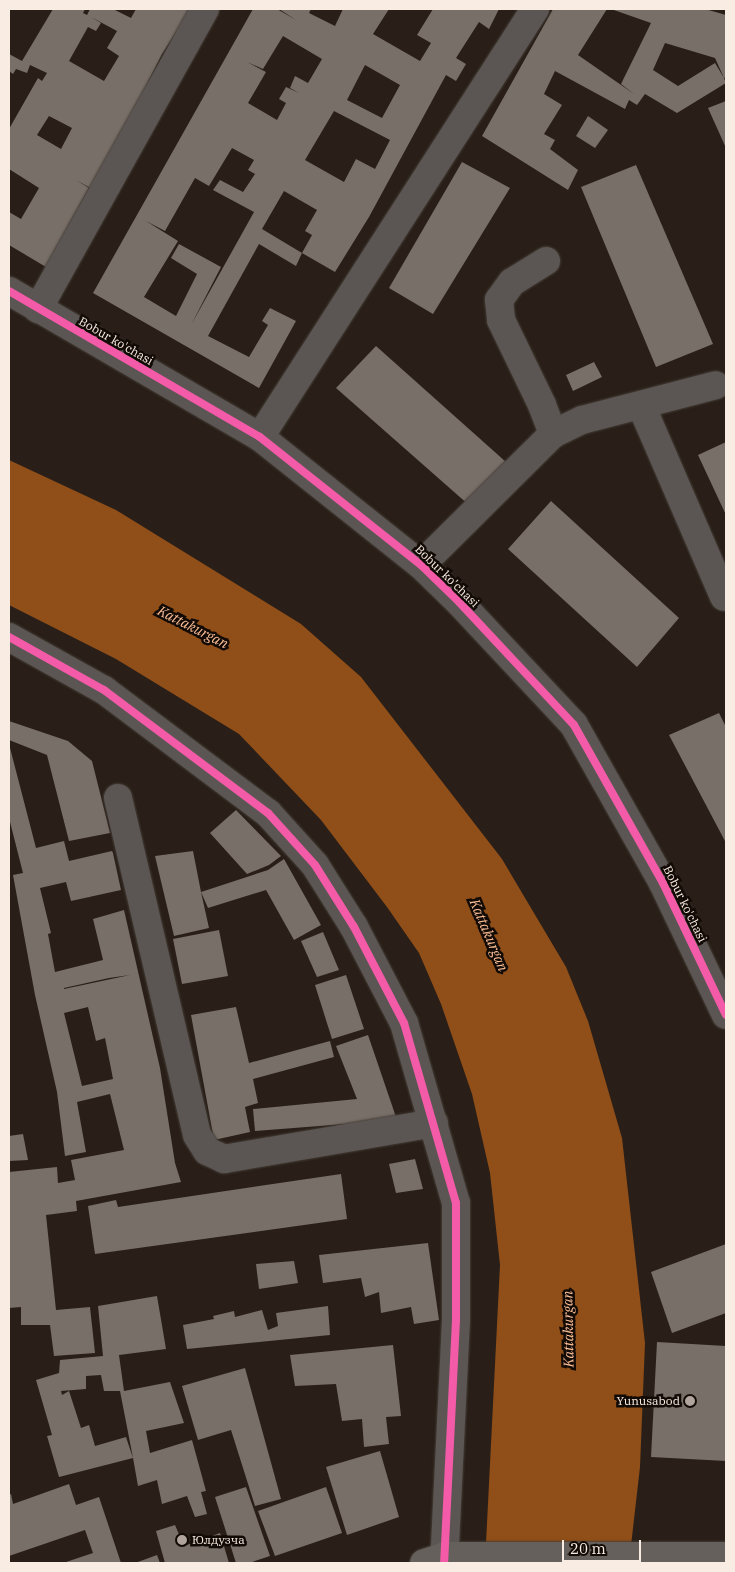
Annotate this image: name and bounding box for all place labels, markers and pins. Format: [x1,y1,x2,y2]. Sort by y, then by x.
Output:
place label: Yunusabod [617,1394,680,1408]
marker: Yunusabod [684,1395,696,1407]
place label: Юлдузча [192,1533,245,1547]
marker: Юлдузча [176,1534,188,1546]

